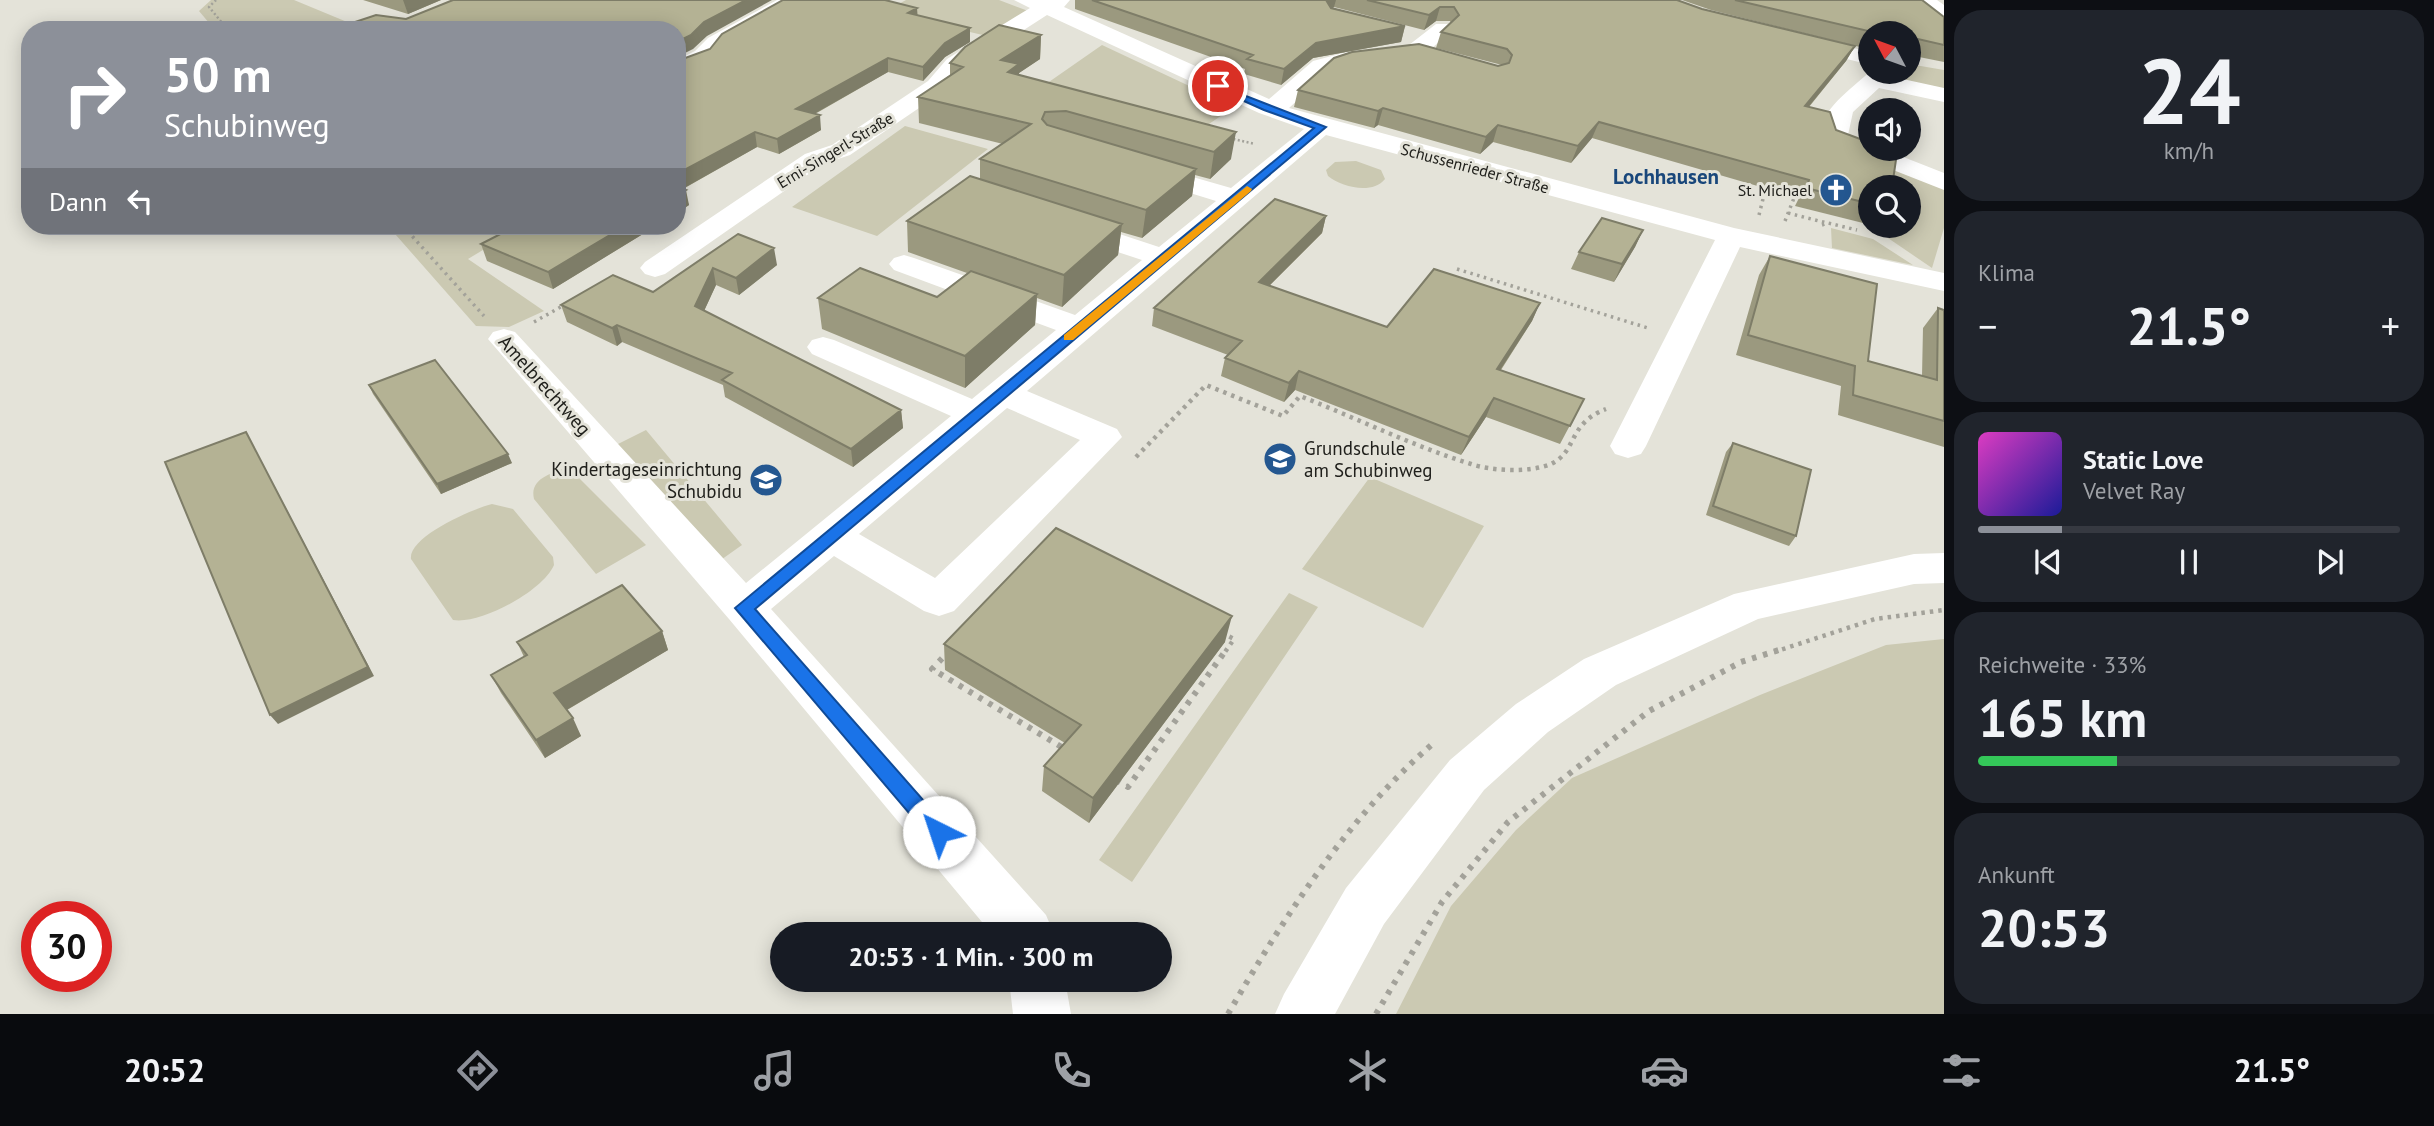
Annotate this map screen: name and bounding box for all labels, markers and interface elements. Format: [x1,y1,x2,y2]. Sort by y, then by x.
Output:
north arrow [1858,21,1922,84]
map controls [1858,21,1921,238]
text: 24 [2137,31,2241,149]
text: 50 m [164,42,271,106]
icon: right [49,49,140,140]
pin [1188,56,1248,116]
icon: arrive [1199,67,1237,105]
button: sound [1858,98,1921,161]
text: Schubinweg [164,104,330,146]
street label: Erni-Singerl-Straße [773,107,897,193]
text: km/h [2164,136,2214,165]
street label: Schussenrieder Straße [1399,139,1551,197]
district label: Lochhausen [1613,163,1719,190]
church icon: St. Michael [1817,171,1855,209]
button: search [1858,175,1921,238]
place label: St. Michael [1738,180,1812,200]
icon: left [121,182,159,220]
text: Dann [49,185,107,218]
text: Klima [1978,258,2035,287]
text: 21.5° [2127,292,2251,359]
text: − [1978,301,1997,350]
text: + [2381,301,2400,350]
street label: Amelbrechtweg [494,330,596,440]
place label: Grundschule am Schubinweg [1304,436,1432,482]
school or university icon: Grundschule am Schubinweg [1261,440,1299,478]
text: Static Love [2083,443,2204,476]
place label: Kindertageseinrichtung Schubidu [551,457,742,503]
school or university icon: Kindertageseinrichtung Schubidu [747,461,785,499]
text: Velvet Ray [2083,476,2185,505]
icon: previous [2029,543,2067,581]
icon: pause [2170,543,2208,581]
icon: next [2311,543,2349,581]
text: Reichweite · 33% [1978,650,2146,679]
text: 165 km [1978,684,2147,751]
position arrow [902,795,976,869]
text: Ankunft [1978,860,2055,889]
text: 20:53 [1978,894,2110,961]
speed limit sign: 30 [21,901,112,992]
text: 20:53 · 1 Min. · 300 m [848,940,1094,973]
icon: directions [453,1046,502,1095]
icon: music [750,1046,799,1095]
icon: phone [1047,1046,1096,1095]
icon: climate [1343,1046,1392,1095]
icon: car [1640,1046,1689,1095]
icon: filters [1937,1046,1986,1095]
text: 20:52 [124,1049,205,1091]
text: 21.5° [2234,1049,2310,1091]

